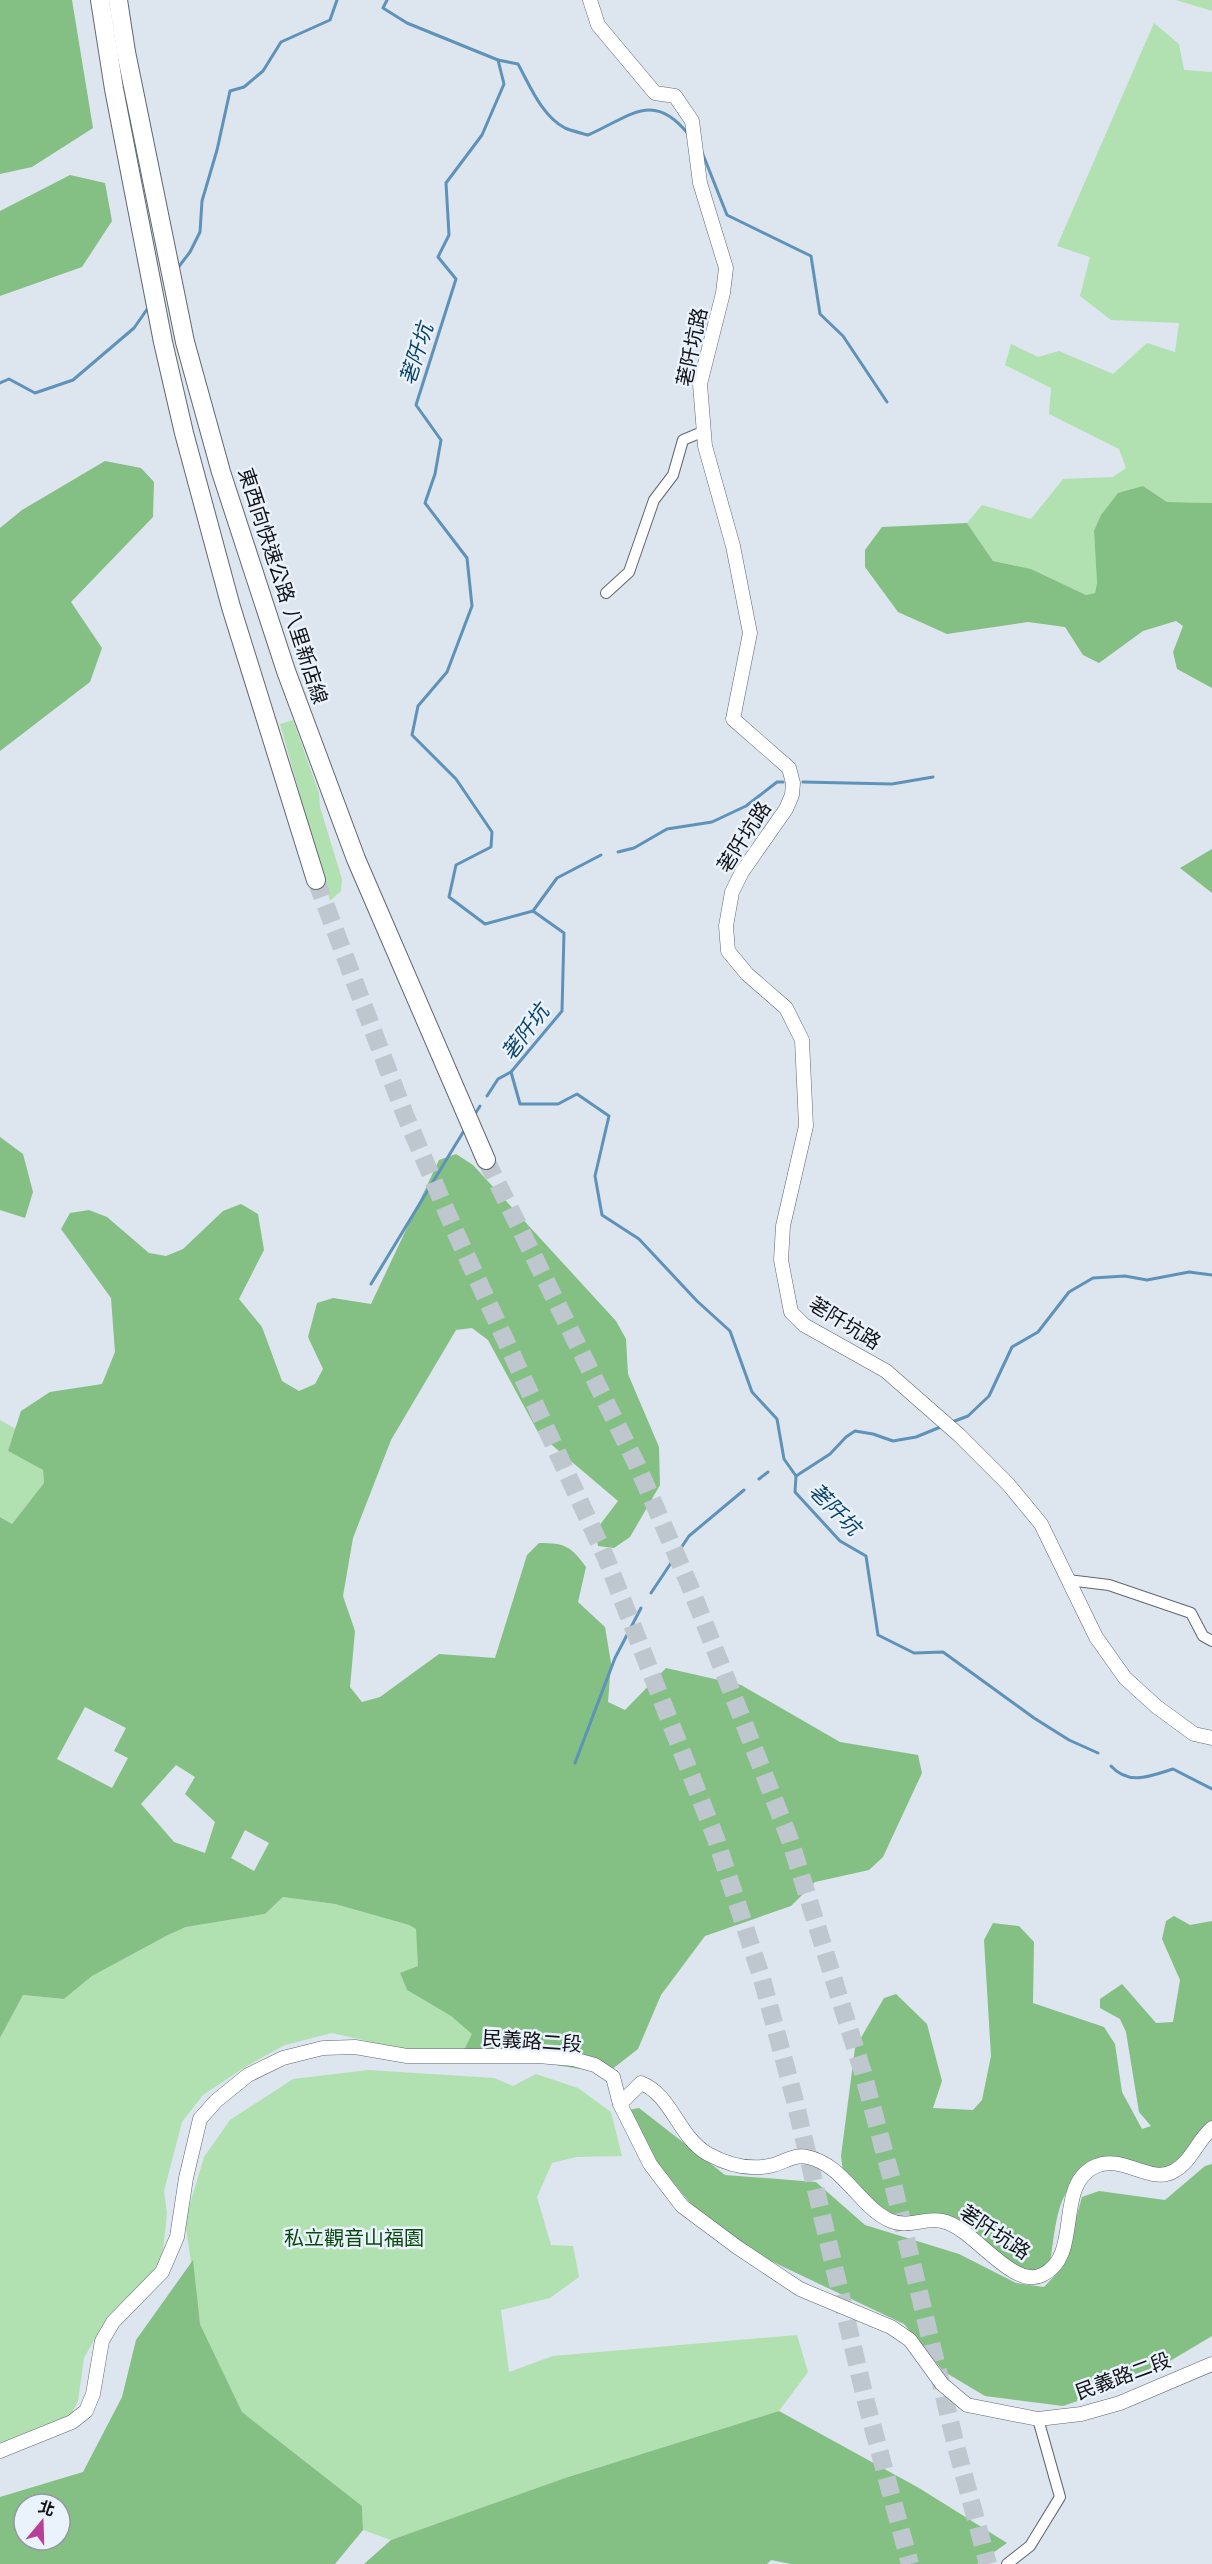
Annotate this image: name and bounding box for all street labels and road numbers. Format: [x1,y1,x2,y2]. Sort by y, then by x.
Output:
street label: 荖阡坑路 [672,305,712,389]
street label: 東西向快速公路 八里新店線 [233,465,333,707]
street label: 荖阡坑路 [712,797,776,877]
street label: 荖阡坑路 [805,1292,885,1354]
street label: 民義路二段 [481,2026,583,2056]
street label: 荖阡坑路 [955,2200,1035,2264]
street label: 民義路二段 [1072,2348,1174,2404]

